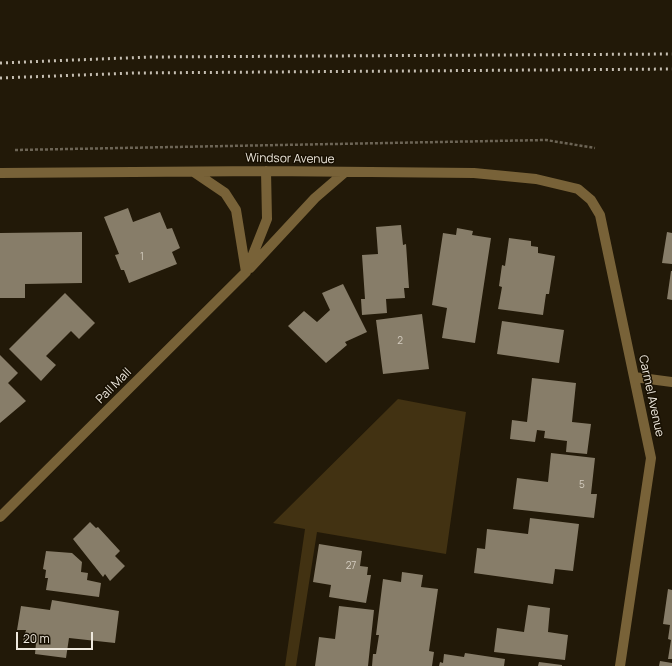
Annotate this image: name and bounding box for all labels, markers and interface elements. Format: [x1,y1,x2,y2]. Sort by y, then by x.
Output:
street label: Windsor Avenue [245,151,335,167]
house number: 1 [140,251,144,263]
house number: 2 [397,335,403,347]
street label: Carmel Avenue [635,354,667,438]
street label: Pall Mall [93,365,135,407]
house number: 5 [579,479,585,491]
house number: 27 [346,560,356,572]
scale bar [18,624,95,650]
text: 20 m [23,630,50,647]

